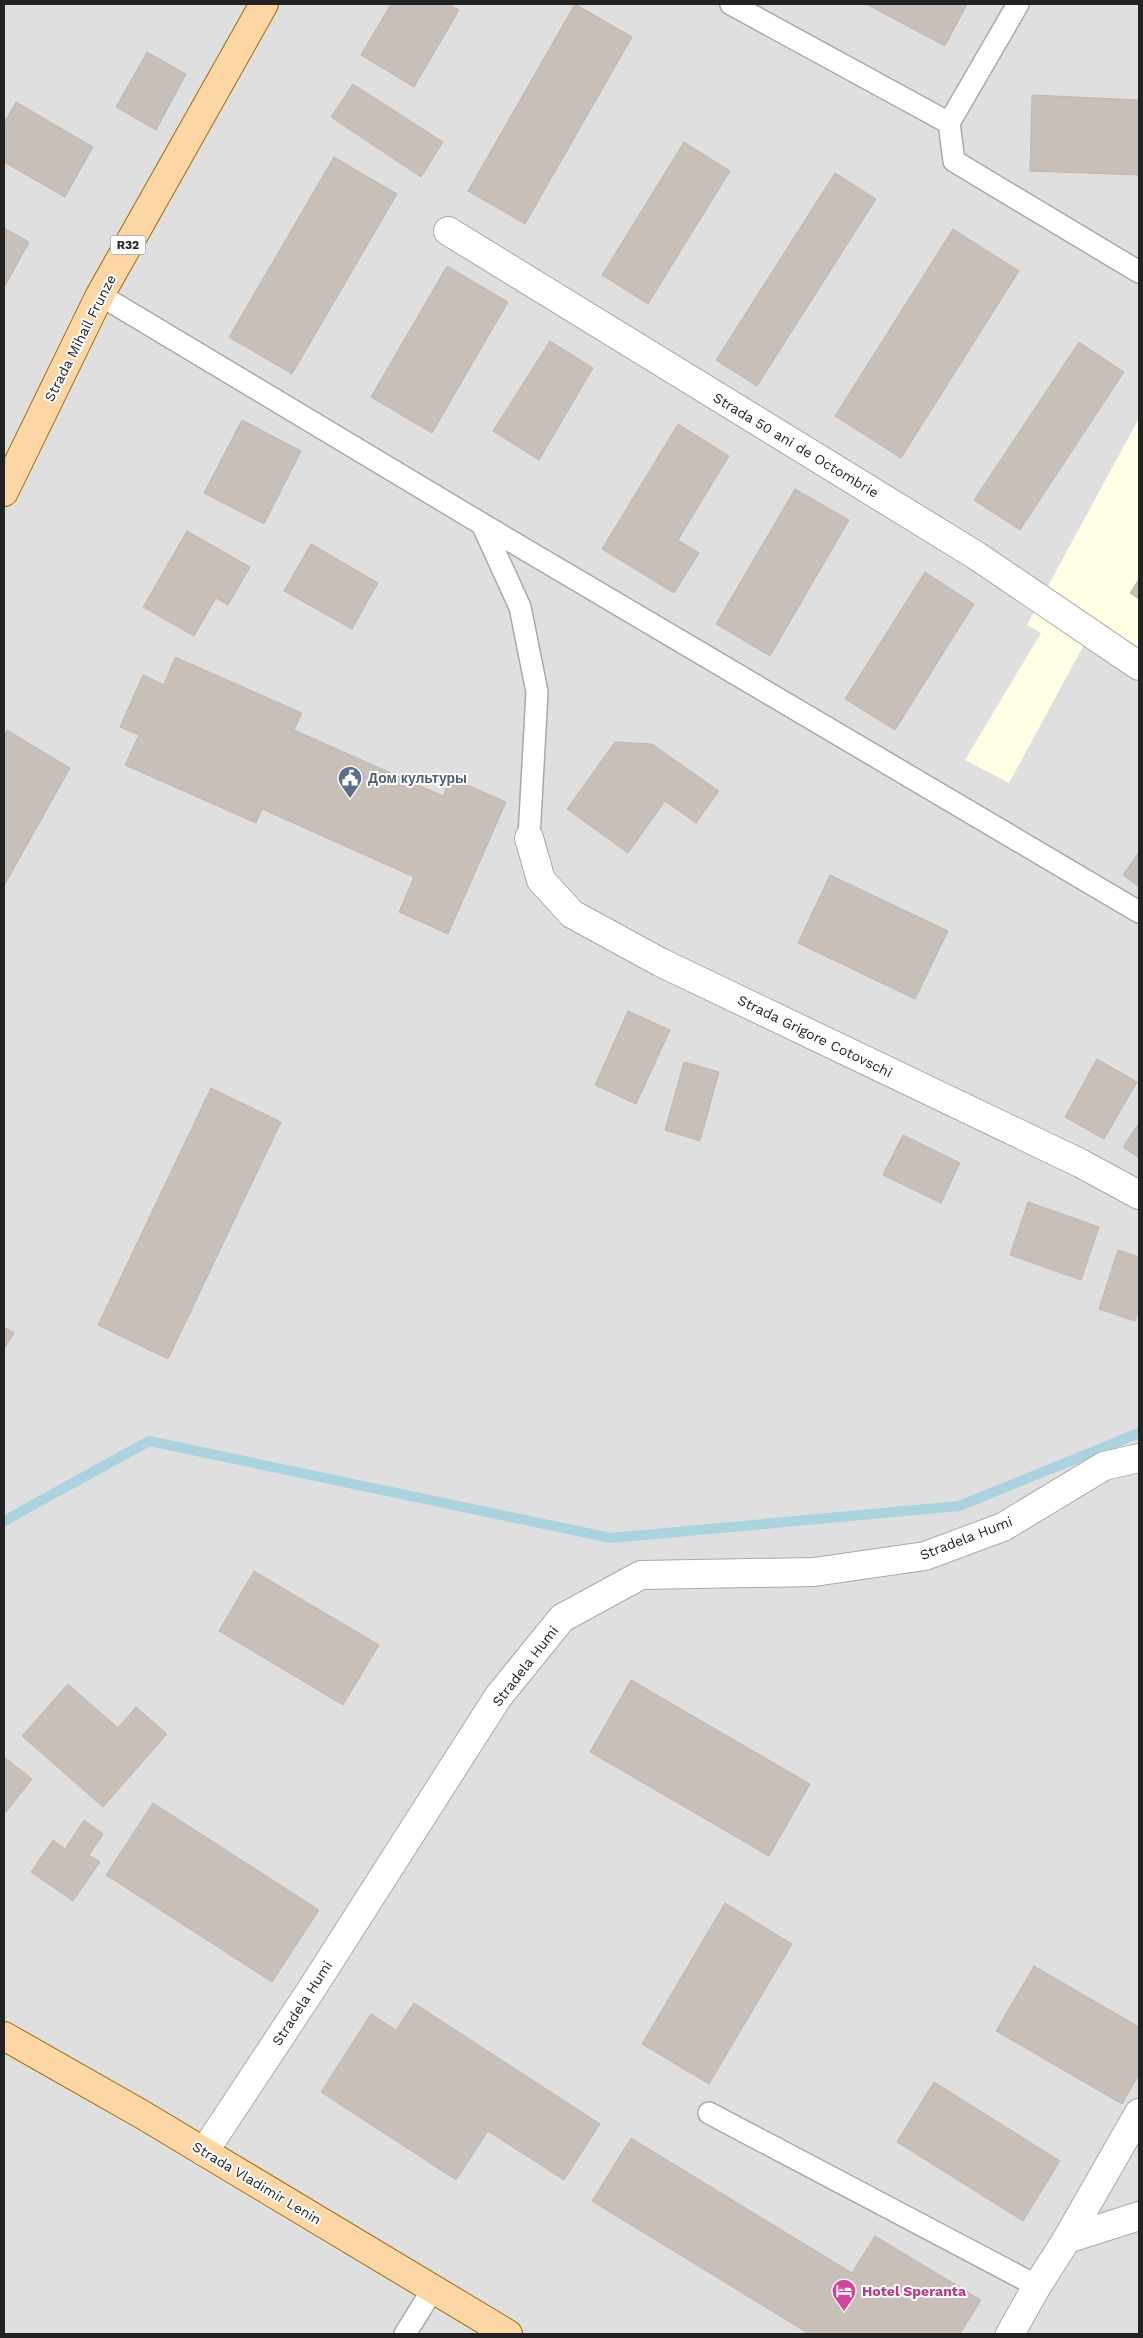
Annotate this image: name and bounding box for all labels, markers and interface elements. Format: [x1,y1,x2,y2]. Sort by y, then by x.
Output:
road number: R32 [110,236,146,254]
street label: Strada Mihail Frunze [41,272,119,404]
street label: Strada 50 ani de Octombrie [710,389,882,501]
public building icon: Дом культуры [337,765,363,799]
place label: Дом культуры [368,770,467,786]
street label: Strada Grigore Cotovschi [735,992,895,1080]
street label: Stradela Humi [918,1513,1014,1563]
street label: Stradela Humi [489,1623,561,1709]
street label: Stradela Humi [269,1958,335,2048]
street label: Strada Vladimir Lenin [190,2138,324,2228]
hotel icon: Hotel Speranta [831,2278,857,2312]
place label: Hotel Speranta [862,2283,967,2299]

